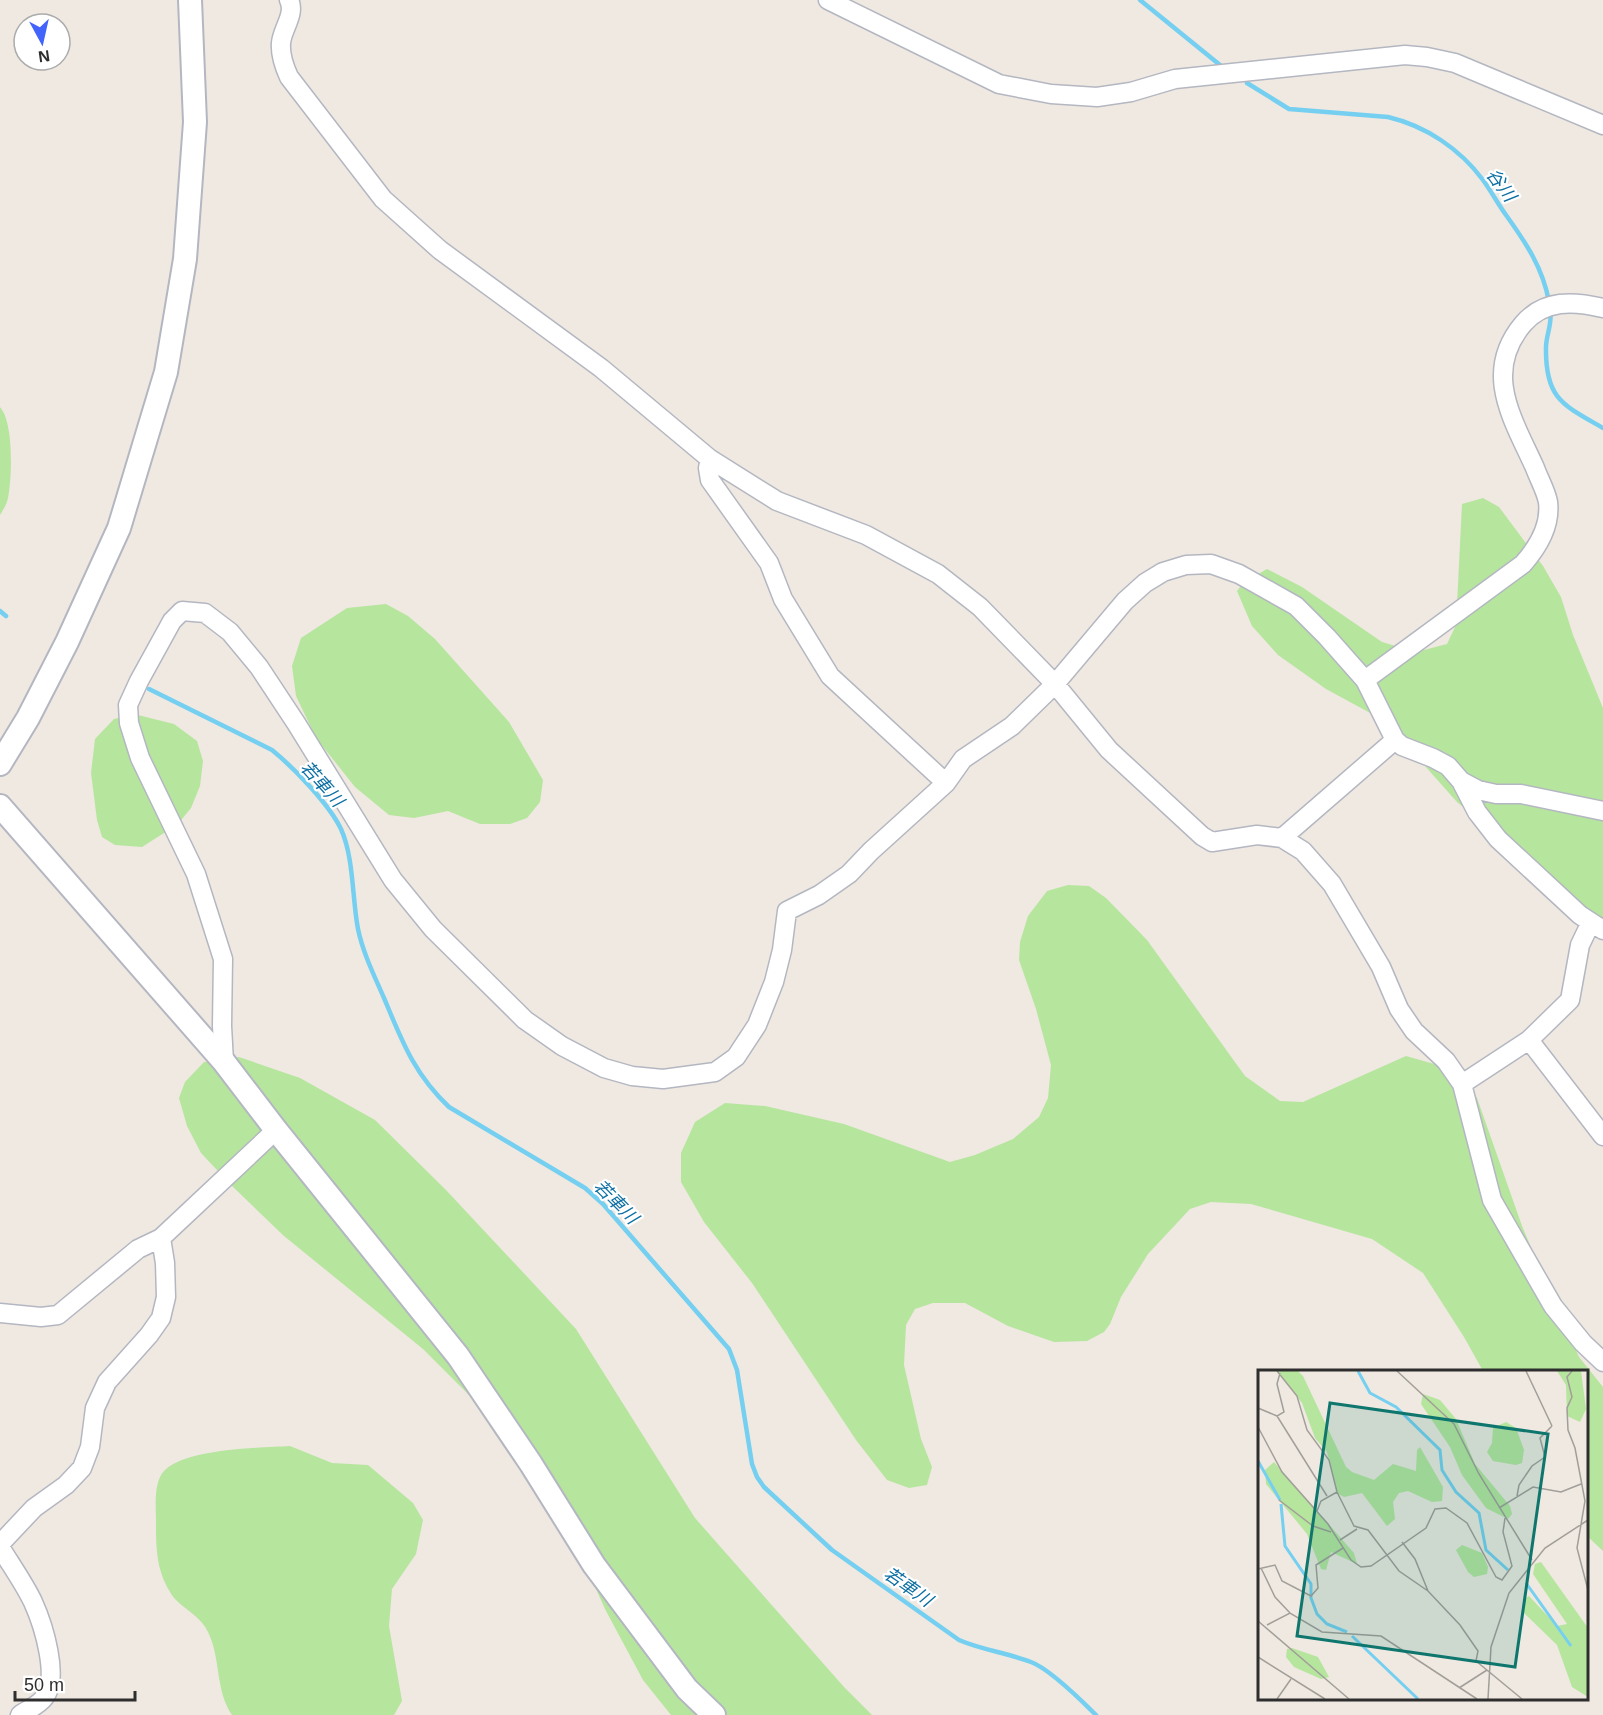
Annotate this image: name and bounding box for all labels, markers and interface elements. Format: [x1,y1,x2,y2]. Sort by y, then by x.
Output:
north arrow [12,12,72,72]
text: N [37,47,51,66]
water label: 谷川 [1482,165,1521,207]
water label: 若車川 [297,757,349,812]
water label: 若車川 [590,1176,644,1230]
inset map [1258,1370,1588,1700]
water label: 若車川 [880,1563,937,1612]
scale bar [15,1664,135,1702]
text: 50 m [24,1675,64,1695]

